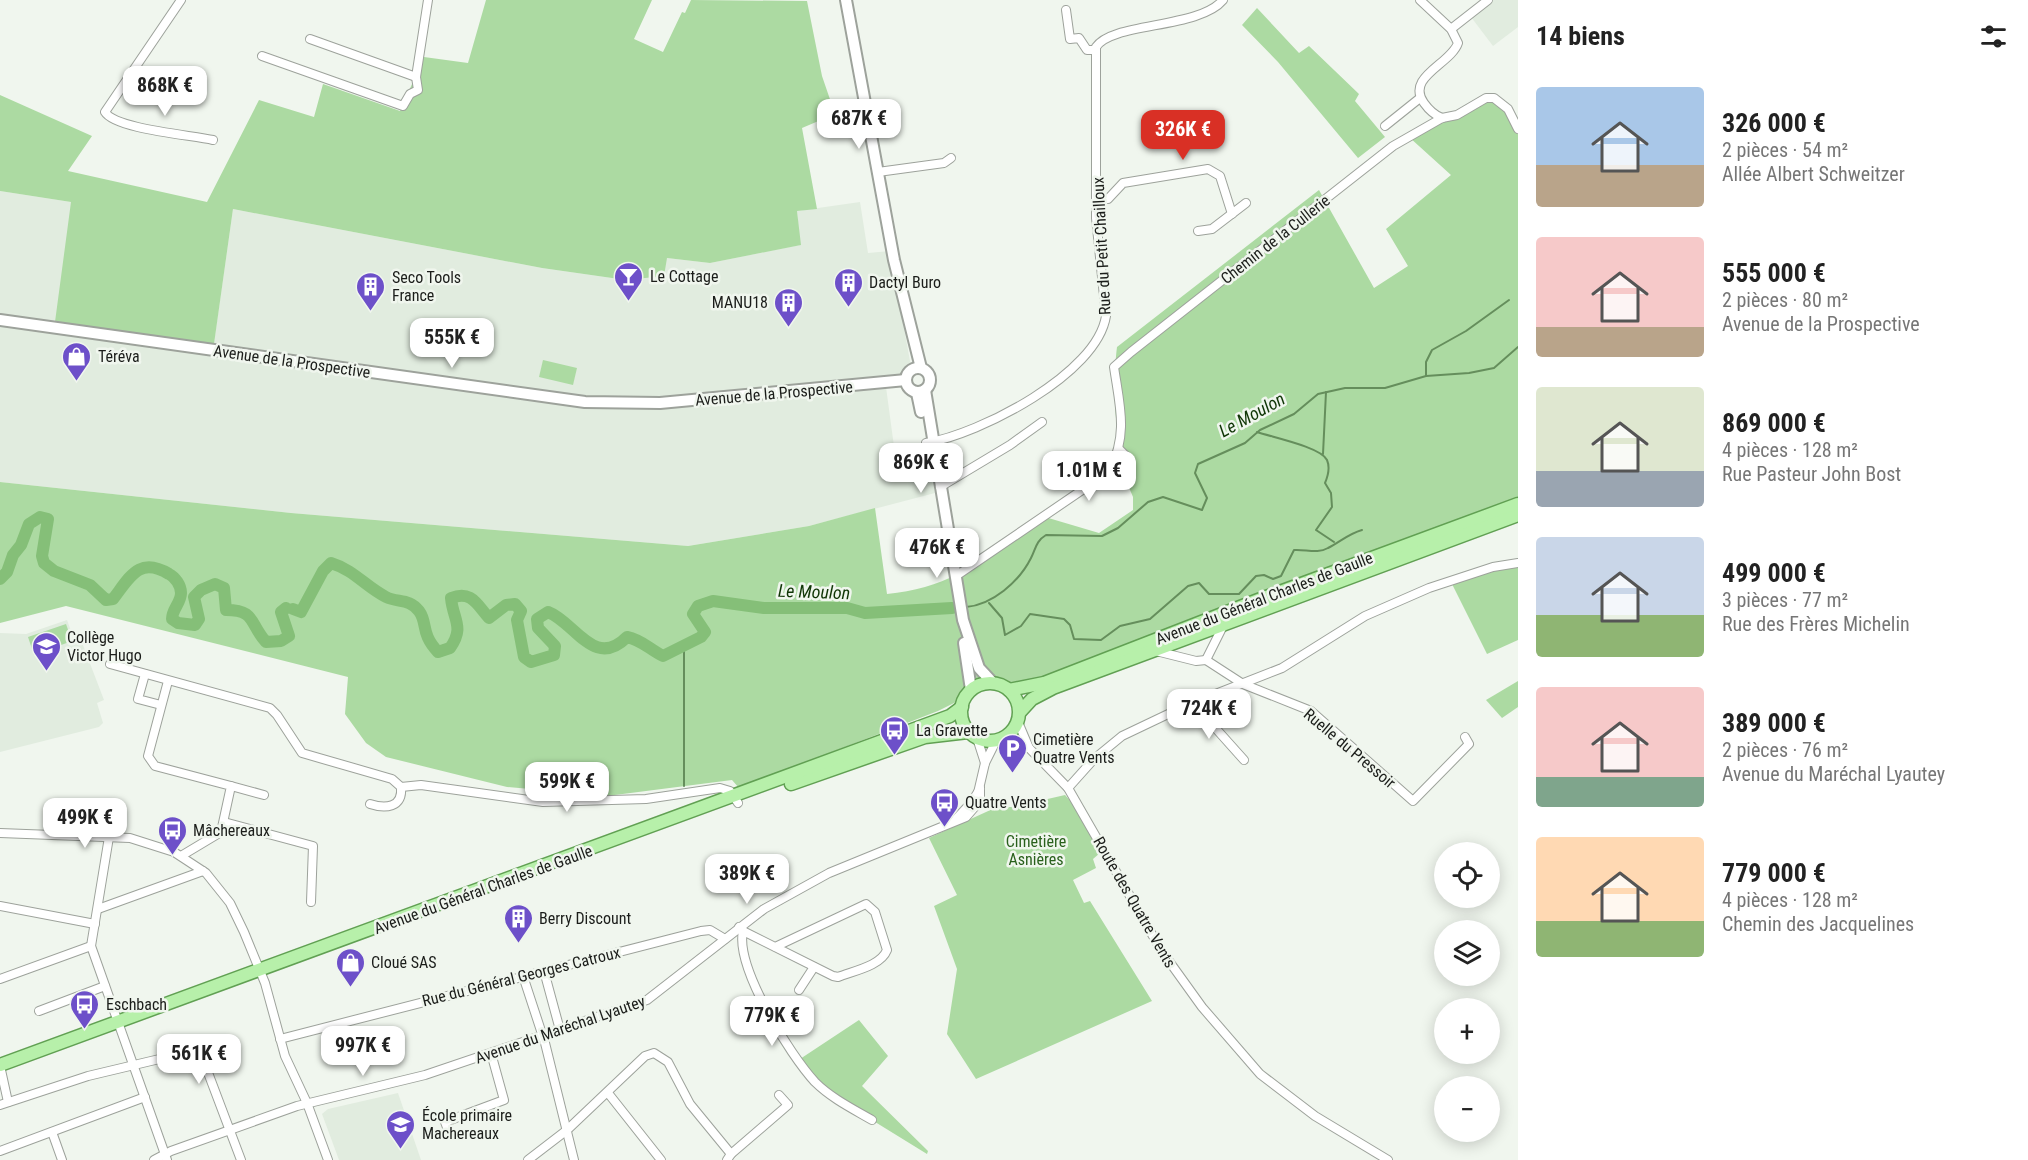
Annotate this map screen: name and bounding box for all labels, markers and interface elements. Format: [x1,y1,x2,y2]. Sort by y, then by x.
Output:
icon: filters [1977,20,2010,53]
text: 14 biens [1536,21,1625,51]
pin: 868K € [116,66,214,117]
text: 868K € [137,73,193,97]
pin: 687K € [810,99,908,150]
text: 687K € [831,106,887,130]
text: 326 000 € [1722,108,1826,138]
pin: 326K € [1134,110,1232,161]
icon: home [1584,111,1656,183]
text: 326K € [1155,117,1211,141]
text: 2 pièces · 54 m² [1722,138,1848,162]
text: Allée Albert Schweitzer [1722,162,1905,186]
street label: Rue du Petit Chailloux [1088,177,1115,315]
street label: Chemin de la Cullerie [1217,191,1334,288]
text: 555 000 € [1722,258,1826,288]
bar icon: Le Cottage [613,260,645,302]
icon: home [1584,261,1656,333]
building icon: Dactyl Buro [832,266,864,308]
place label: Le Cottage [650,267,718,286]
place label: Seco Tools France [392,268,461,305]
building icon: Seco Tools France [355,270,387,312]
place label: Dactyl Buro [869,273,941,292]
building icon: MANU18 [773,286,805,328]
text: 2 pièces · 80 m² [1722,288,1848,312]
place label: MANU18 [712,293,768,312]
text: Avenue de la Prospective [1722,312,1920,336]
pin: 555K € [403,318,501,369]
text: 555K € [424,325,480,349]
shop icon: Téréva [61,340,93,382]
street label: Avenue de la Prospective [212,341,372,382]
place label: Téréva [98,347,140,366]
street label: Avenue de la Prospective [694,377,854,410]
water label: Le Moulon [1215,388,1288,441]
text: 869 000 € [1722,408,1826,438]
icon: home [1584,411,1656,483]
text: 4 pièces · 128 m² [1722,438,1858,462]
pin: 869K € [872,443,970,494]
text: 869K € [893,450,949,474]
pin: 1.01M € [1034,451,1144,502]
text: 1.01M € [1056,458,1122,482]
text: Rue Pasteur John Bost [1722,462,1901,486]
pin: 476K € [888,528,986,579]
text: 476K € [909,535,965,559]
street label: Avenue du Général Charles de Gaulle [1153,548,1375,649]
text: 499 000 € [1722,558,1826,588]
icon: home [1584,561,1656,633]
water label: Le Moulon [778,580,850,603]
text: 3 pièces · 77 m² [1722,588,1848,612]
text: Rue des Frères Michelin [1722,612,1910,636]
place label: Collège Victor Hugo [67,628,142,665]
school or university icon: Collège Victor Hugo [30,630,62,672]
pin: 724K € [1160,689,1258,740]
text: 724K € [1181,696,1237,720]
street label: Ruelle du Pressoir [1300,705,1399,792]
text: 389 000 € [1722,708,1826,738]
icon: home [1584,711,1656,783]
bus stop icon: La Gravette [879,714,911,756]
place label: La Gravette [916,721,988,740]
place label: Cimetière Quatre Vents [1033,730,1115,767]
parking icon: Cimetière Quatre Vents [996,732,1028,774]
text: 2 pièces · 76 m² [1722,738,1848,762]
pin: 599K € [518,762,616,813]
text: Avenue du Maréchal Lyautey [1722,762,1945,786]
text: 599K € [539,769,595,793]
bus stop icon: Quatre Vents [928,786,960,828]
place label: Quatre Vents [965,793,1047,812]
pin: 499K € [36,798,134,849]
text: 499K € [57,805,113,829]
bus stop icon: Mâchereaux [156,814,188,856]
place label: Mâchereaux [193,821,270,840]
park label: Cimetière Asnières [1006,832,1066,869]
street label: Route des Quatre Vents [1089,833,1180,971]
street label: Avenue du Général Charles de Gaulle [371,841,595,938]
map controls [1434,842,1500,1142]
button: locate [1434,842,1500,908]
pin: 389K € [698,854,796,905]
text: 779 000 € [1722,858,1826,888]
text: 389K € [719,861,775,885]
icon: home [1584,861,1656,933]
text: 4 pièces · 128 m² [1722,888,1858,912]
building icon: Berry Discount [502,902,534,944]
place label: Berry Discount [539,909,631,928]
text: Chemin des Jacquelines [1722,912,1914,936]
button: layers [1434,920,1500,986]
street label: Rue du Général Georges Catroux [420,943,622,1010]
shop icon: Cloué SAS [334,946,366,988]
place label: Cloué SAS [371,953,437,972]
bus stop icon: Eschbach [69,988,101,1030]
street label: Avenue du Maréchal Lyautey [473,991,648,1068]
place label: Eschbach [106,995,167,1014]
pin: 779K € [723,996,821,1047]
button: + [1434,998,1500,1064]
text: 779K € [744,1003,800,1027]
pin: 997K € [314,1026,412,1077]
text: 997K € [335,1033,391,1057]
pin: 561K € [150,1034,248,1085]
text: 561K € [171,1041,227,1065]
button: − [1434,1076,1500,1142]
place label: École primaire Machereaux [422,1106,512,1143]
school or university icon: École primaire Machereaux [385,1108,417,1150]

